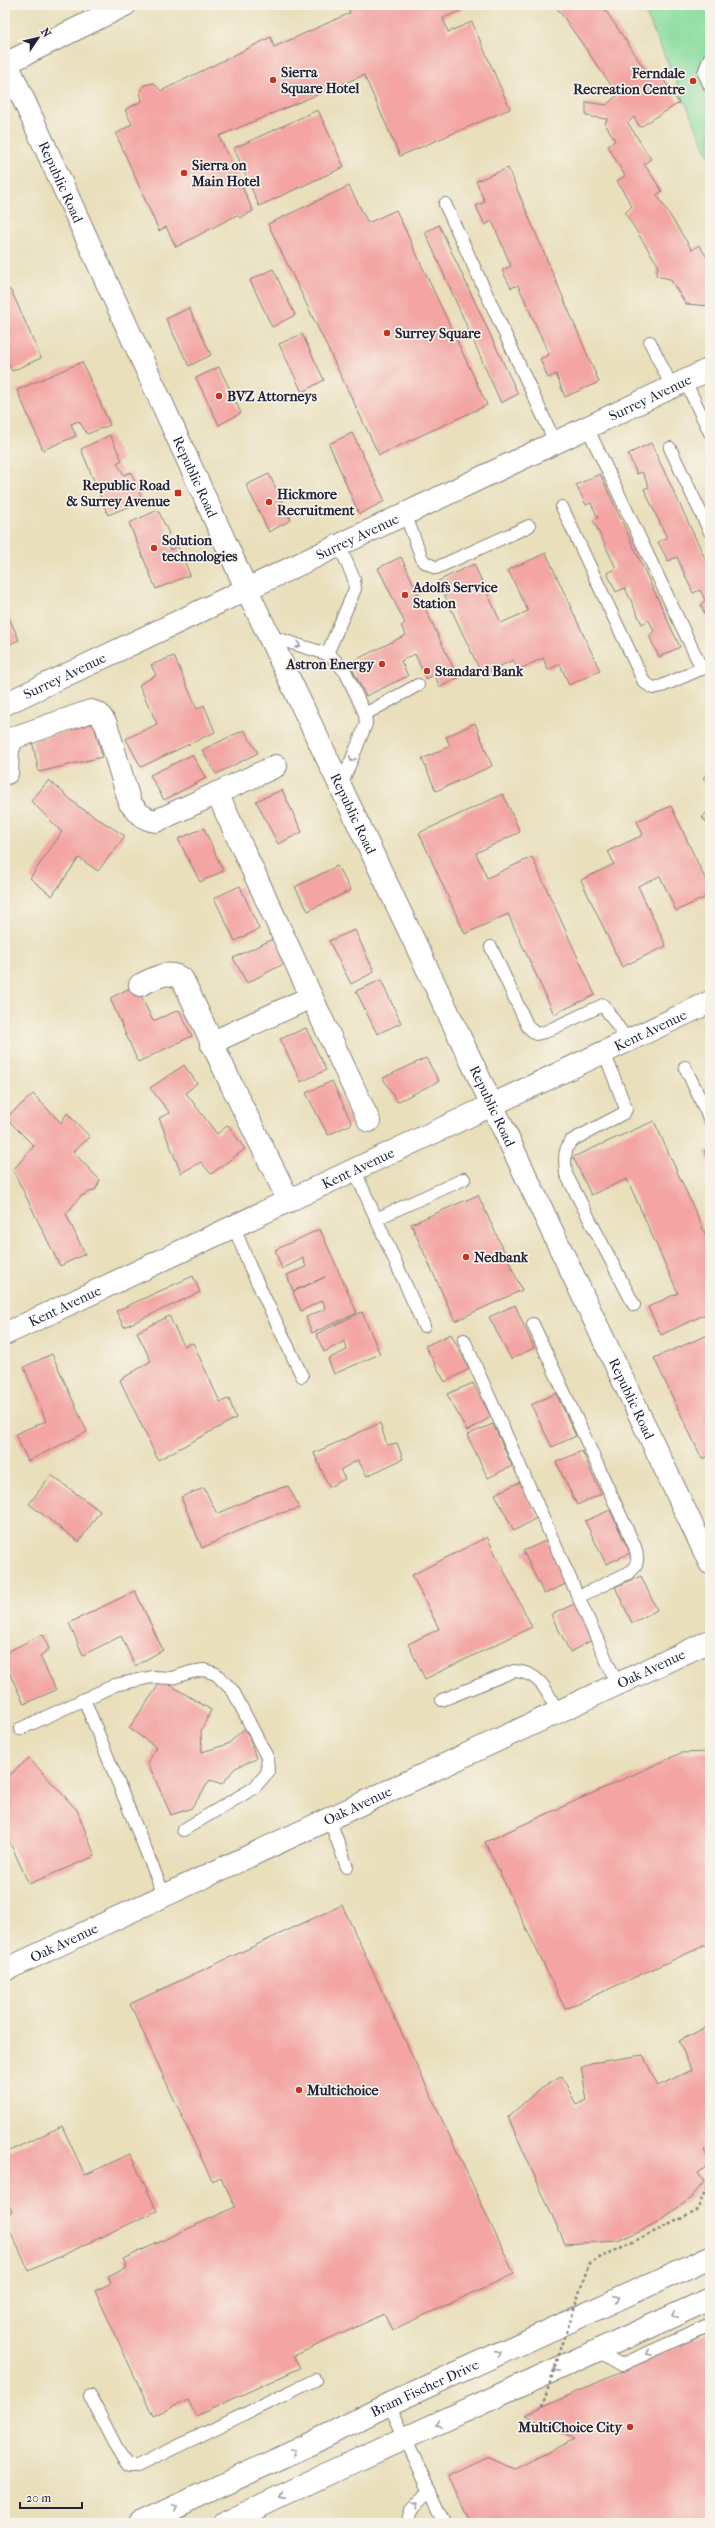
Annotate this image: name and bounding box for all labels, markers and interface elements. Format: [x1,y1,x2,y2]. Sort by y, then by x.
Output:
north arrow [18,18,58,58]
text: N [38,25,54,40]
place label: Sierra Square Hotel [281,64,359,97]
place label: Ferndale Recreation Centre [573,65,685,98]
marker: Sierra Square Hotel [268,75,278,85]
marker: Ferndale Recreation Centre [688,76,698,86]
street label: Republic Road [35,139,87,226]
place label: Sierra on Main Hotel [191,157,260,190]
marker: Sierra on Main Hotel [179,168,189,178]
place label: Surrey Square [395,325,481,342]
marker: Surrey Square [382,328,392,338]
street label: Surrey Avenue [606,371,694,425]
place label: BVZ Attorneys [227,388,318,405]
marker: BVZ Attorneys [214,391,224,401]
street label: Republic Road [169,433,221,521]
place label: Republic Road & Surrey Avenue [66,477,171,510]
place label: Hickmore Recruitment [277,486,356,519]
marker: Republic Road & Surrey Avenue [173,488,183,498]
marker: Hickmore Recruitment [264,497,274,507]
street label: Surrey Avenue [313,510,402,564]
place label: Solution technologies [161,532,238,565]
marker: Solution technologies [149,543,159,553]
place label: Adolfs Service Station [412,579,498,612]
marker: Adolfs Service Station [400,590,410,600]
one-way arrow [294,640,301,649]
street label: Surrey Avenue [21,649,109,703]
place label: Astron Energy [285,656,376,673]
marker: Astron Energy [377,659,387,669]
place label: Standard Bank [435,663,524,680]
marker: Standard Bank [422,666,432,676]
one-way arrow [349,756,357,763]
street label: Republic Road [326,770,380,857]
street label: Kent Avenue [611,1006,689,1055]
street label: Republic Road [466,1063,519,1150]
street label: Kent Avenue [319,1144,397,1193]
place label: Nedbank [474,1249,529,1266]
marker: Nedbank [461,1252,471,1262]
street label: Kent Avenue [26,1282,104,1331]
street label: Republic Road [605,1355,658,1442]
street label: Oak Avenue [615,1646,688,1692]
street label: Oak Avenue [321,1783,394,1829]
street label: Oak Avenue [27,1920,101,1966]
place label: Multichoice [306,2082,379,2099]
marker: Multichoice [294,2085,304,2095]
one-way arrow [613,2296,621,2304]
one-way arrow [671,2310,679,2318]
one-way arrow [646,2348,654,2356]
one-way arrow [495,2350,502,2358]
street label: Bram Fischer Drive [368,2356,482,2421]
one-way arrow [553,2364,561,2372]
one-way arrow [435,2419,443,2427]
place label: MultiChoice City [517,2419,624,2436]
marker: MultiChoice City [625,2422,635,2432]
one-way arrow [289,2449,297,2457]
scale bar [20,2484,82,2510]
text: 20 m [26,2491,51,2505]
one-way arrow [279,2491,286,2499]
one-way arrow [411,2502,418,2510]
one-way arrow [171,2504,179,2512]

